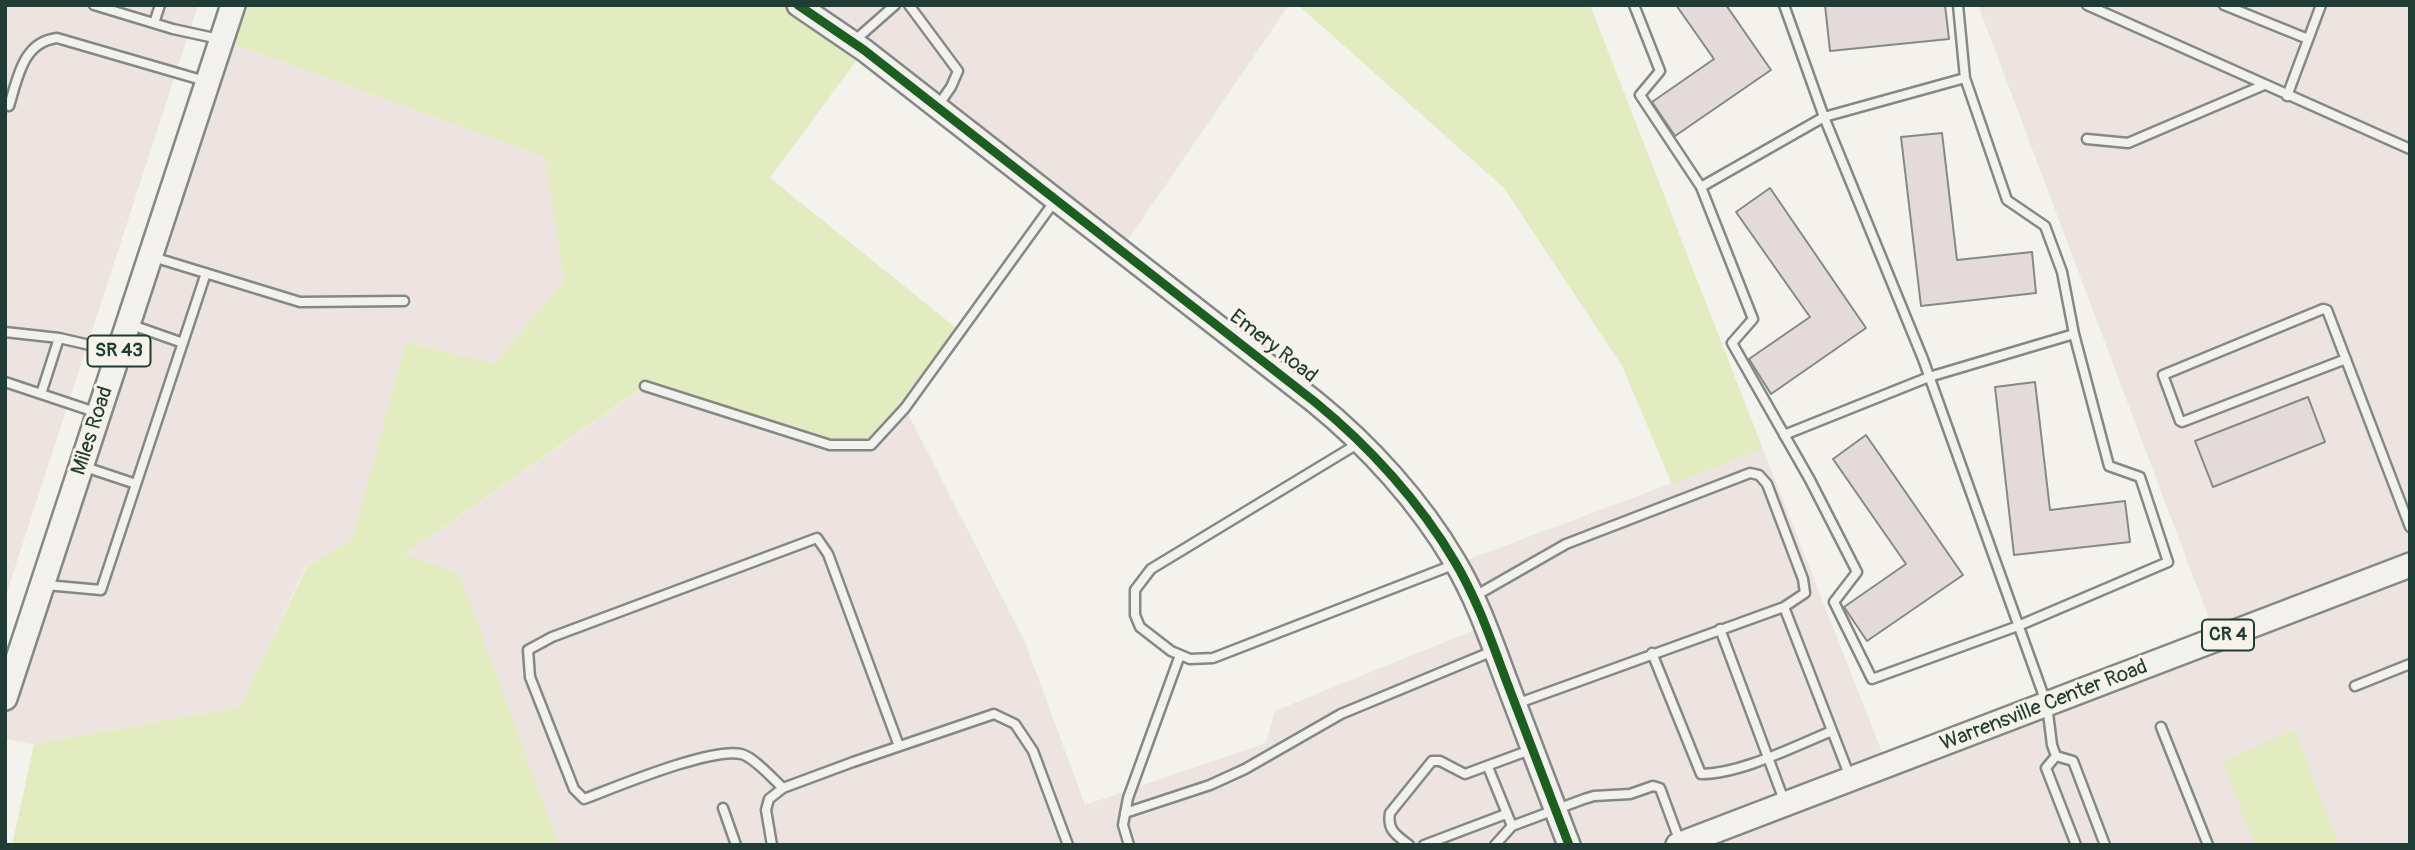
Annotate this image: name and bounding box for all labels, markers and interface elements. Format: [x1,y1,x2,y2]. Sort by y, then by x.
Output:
street label: Emery Road [1224,305,1322,389]
road number: SR 43 [88,336,150,366]
street label: Miles Road [67,384,119,478]
road number: CR 4 [2202,620,2254,650]
street label: Warrensville Center Road [1937,655,2151,757]

